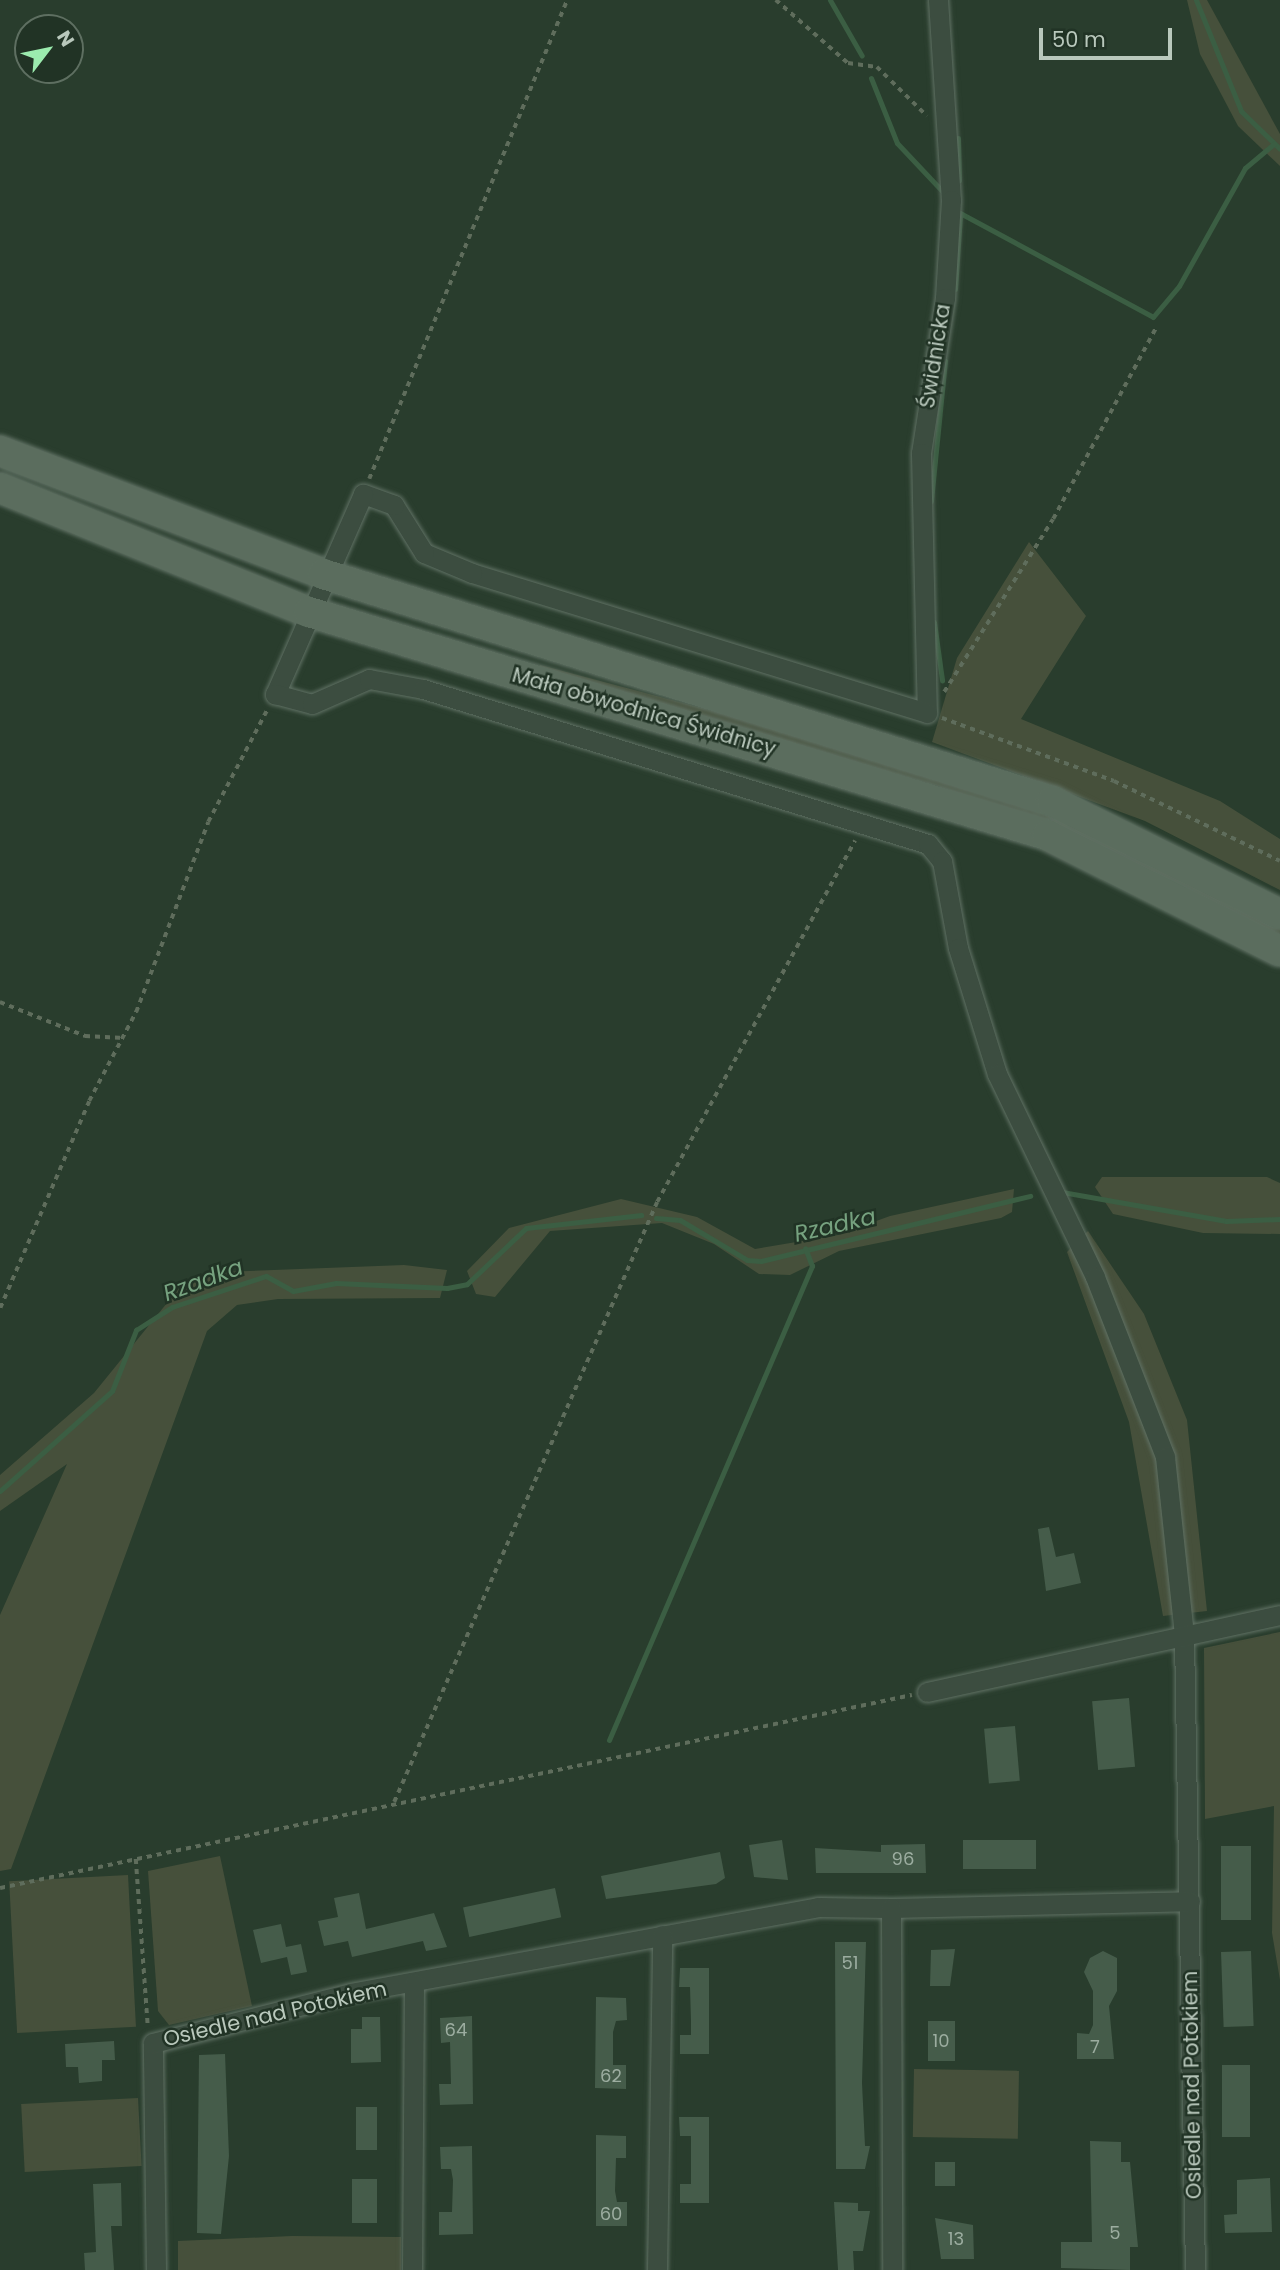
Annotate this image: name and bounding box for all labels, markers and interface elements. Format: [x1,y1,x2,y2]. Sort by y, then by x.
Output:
north arrow [14,14,84,84]
scale bar [1042,14,1175,58]
text: N [50,25,81,52]
text: 50 m [1052,25,1106,54]
street label: Świdnicka [914,302,956,410]
street label: Mała obwodnica Świdnicy [509,662,779,762]
water label: Rzadka [791,1202,879,1248]
water label: Rzadka [159,1253,247,1307]
house number: 96 [892,1848,914,1870]
house number: 51 [841,1952,859,1974]
street label: Osiedle nad Potokiem [1177,1971,1207,2199]
street label: Osiedle nad Potokiem [161,1976,389,2052]
house number: 64 [445,2019,467,2041]
house number: 10 [932,2030,950,2052]
house number: 7 [1090,2036,1100,2058]
house number: 62 [600,2065,622,2087]
house number: 60 [600,2203,622,2225]
house number: 5 [1109,2222,1121,2244]
house number: 13 [948,2228,964,2250]

